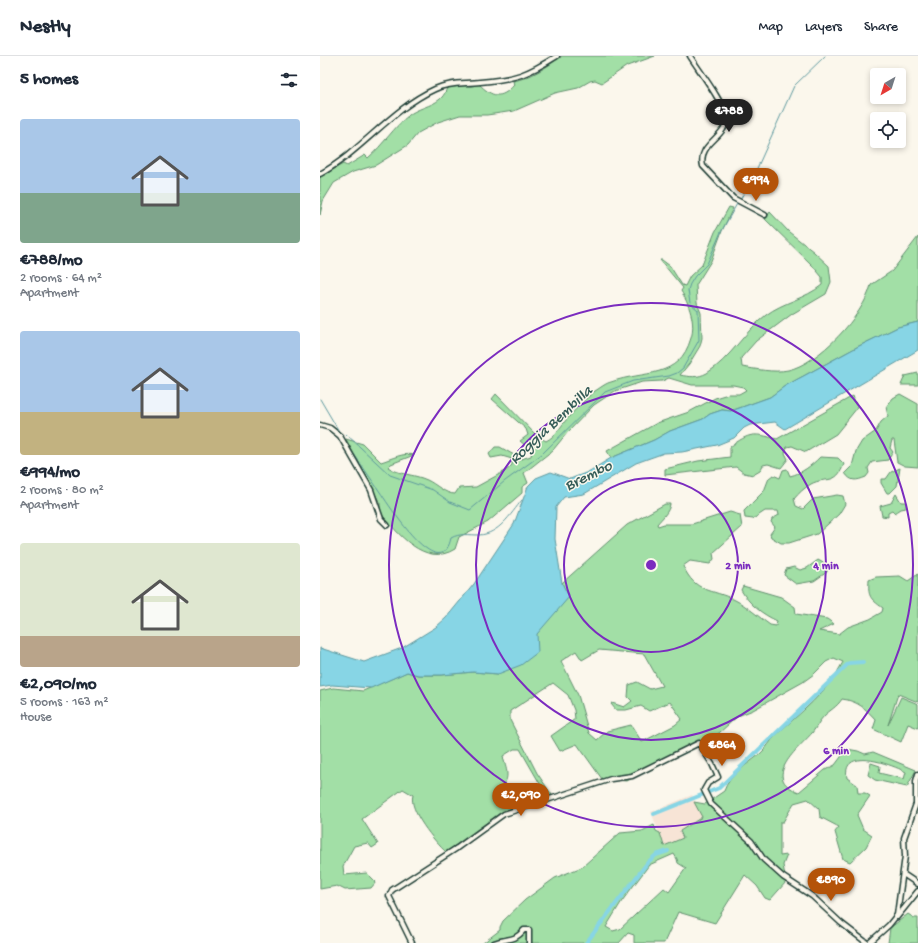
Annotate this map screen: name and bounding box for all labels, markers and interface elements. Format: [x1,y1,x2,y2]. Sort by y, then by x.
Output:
text: Nestly [20,16,71,39]
text: Map [759,19,783,36]
text: Layers [805,19,842,36]
text: Share [864,19,898,36]
north arrow [870,68,906,104]
map controls [870,68,906,148]
icon: filters [278,69,300,91]
text: 5 homes [20,70,78,90]
pin: €788 [705,99,753,133]
text: €788 [715,104,743,119]
button: locate [870,112,906,148]
icon: home [124,145,196,217]
pin: €994 [732,168,780,202]
text: €994 [743,173,769,188]
text: €788/mo [20,251,83,271]
text: 2 rooms · 64 m² [20,271,102,286]
text: Apartment [20,286,79,301]
icon: home [124,357,196,429]
water label: Roggia Bembilla [507,382,598,469]
water label: Brembo [562,457,616,497]
text: €994/mo [20,463,80,483]
text: 2 rooms · 80 m² [20,483,104,498]
text: Apartment [20,498,79,513]
centre of rings [644,558,658,572]
text: 2 min [725,560,751,574]
text: 4 min [812,560,839,574]
icon: home [124,569,196,641]
text: €2,090/mo [20,675,97,695]
text: 5 rooms · 163 m² [20,695,108,710]
text: House [20,710,52,725]
pin: €864 [698,733,746,767]
text: €864 [708,738,736,753]
text: 6 min [823,745,849,759]
pin: €2,090 [488,783,554,817]
text: €2,090 [501,788,541,803]
pin: €890 [807,868,855,902]
text: €890 [817,873,845,888]

